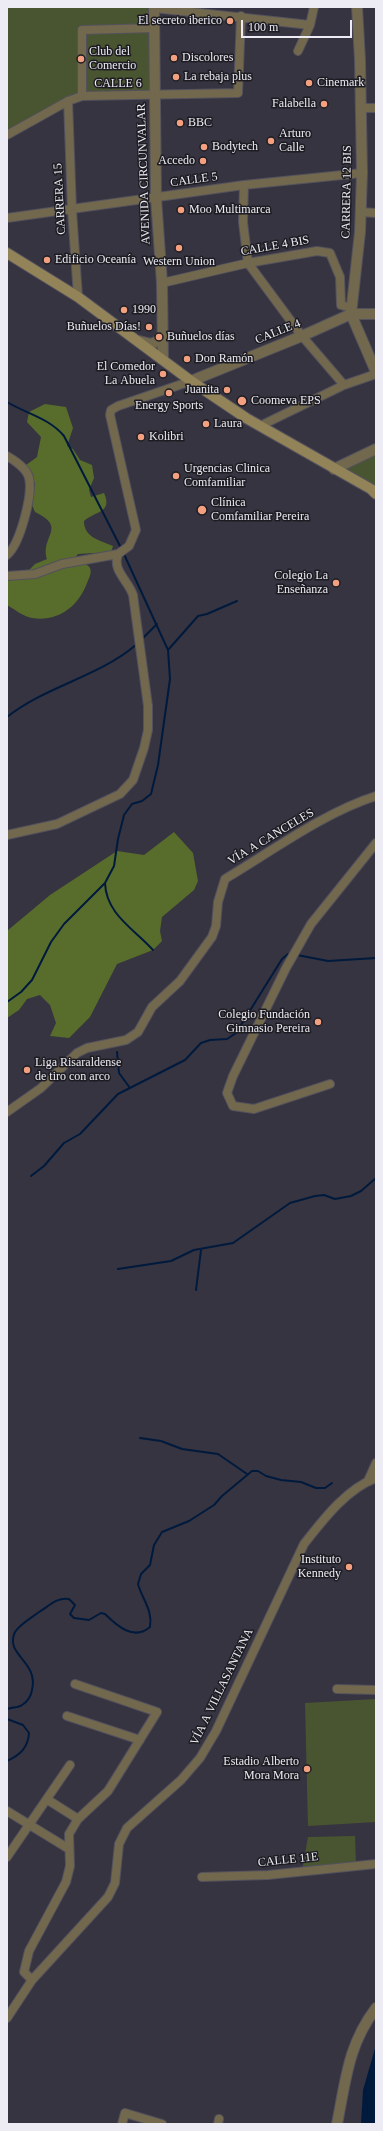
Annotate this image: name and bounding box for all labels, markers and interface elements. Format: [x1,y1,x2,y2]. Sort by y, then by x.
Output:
scale bar [243,12,354,38]
place label: El secreto iberico [138,14,222,28]
marker: El secreto iberico [225,16,235,26]
text: 100 m [248,20,278,34]
place label: Club del Comercio [89,45,136,73]
place label: Discolores [182,51,233,65]
marker: Discolores [169,53,179,63]
marker: Club del Comercio [76,54,86,64]
place label: La rebaja plus [184,70,252,84]
marker: La rebaja plus [171,72,181,82]
place label: Cinemark [317,76,364,90]
street label: CALLE 6 [94,77,142,91]
marker: Cinemark [304,78,314,88]
place label: Falabella [272,97,316,111]
marker: Falabella [319,99,329,109]
street label: AVENIDA CIRCUNVALAR [134,103,154,245]
place label: BBC [188,116,212,130]
marker: BBC [175,118,185,128]
place label: Arturo Calle [279,127,311,155]
marker: Arturo Calle [266,136,276,146]
place label: Bodytech [212,140,258,154]
marker: Bodytech [199,142,209,152]
street label: CARRERA 12 BIS [339,145,355,239]
place label: Accedo [158,154,195,168]
marker: Accedo [198,156,208,166]
street label: CARRERA 15 [51,163,69,235]
street label: CALLE 5 [169,170,219,190]
place label: Moo Multimarca [189,203,271,217]
marker: Moo Multimarca [176,205,186,215]
street label: CALLE 4 BIS [240,233,310,259]
marker: Western Union [174,243,184,253]
place label: Edificio Oceanía [55,253,136,267]
marker: Edificio Oceanía [42,255,52,265]
place label: Western Union [143,255,215,269]
place label: 1990 [132,303,156,317]
marker: 1990 [119,305,129,315]
street label: CALLE 4 [253,316,303,348]
place label: Buñuelos Días! [67,320,141,334]
marker: Buñuelos Días! [144,322,154,332]
place label: Buñuelos días [167,330,235,344]
marker: Buñuelos días [154,332,164,342]
place label: Don Ramón [195,352,253,366]
marker: Don Ramón [182,354,192,364]
place label: El Comedor La Abuela [97,360,155,388]
marker: El Comedor La Abuela [158,369,168,379]
place label: Juanita [185,383,219,397]
marker: Juanita [222,385,232,395]
marker: Energy Sports [164,388,174,398]
place label: Coomeva EPS [251,394,321,408]
marker: Coomeva EPS [236,395,248,407]
place label: Energy Sports [135,399,203,413]
place label: Laura [214,417,242,431]
marker: Laura [201,419,211,429]
place label: Kolibri [149,430,184,444]
marker: Kolibri [136,432,146,442]
place label: Urgencias Clinica Comfamiliar [184,462,270,490]
marker: Urgencias Clinica Comfamiliar [171,471,181,481]
place label: Clínica Comfamiliar Pereira [211,496,309,524]
marker: Clínica Comfamiliar Pereira [196,504,208,516]
place label: Colegio La Enseñanza [274,569,328,597]
marker: Colegio La Enseñanza [331,578,341,588]
street label: VÍA A CANCELES [225,806,317,868]
place label: Colegio Fundación Gimnasio Pereira [218,1008,310,1036]
marker: Colegio Fundación Gimnasio Pereira [313,1017,323,1027]
place label: Liga Risaraldense de tiro con arco [35,1056,121,1084]
marker: Liga Risaraldense de tiro con arco [22,1065,32,1075]
place label: Instituto Kennedy [298,1553,341,1581]
marker: Instituto Kennedy [344,1562,354,1572]
street label: VÍA A VILLASANTANA [187,1626,257,1748]
place label: Estadio Alberto Mora Mora [223,1755,299,1783]
marker: Estadio Alberto Mora Mora [302,1764,312,1774]
street label: CALLE 11E [257,1850,319,1870]

